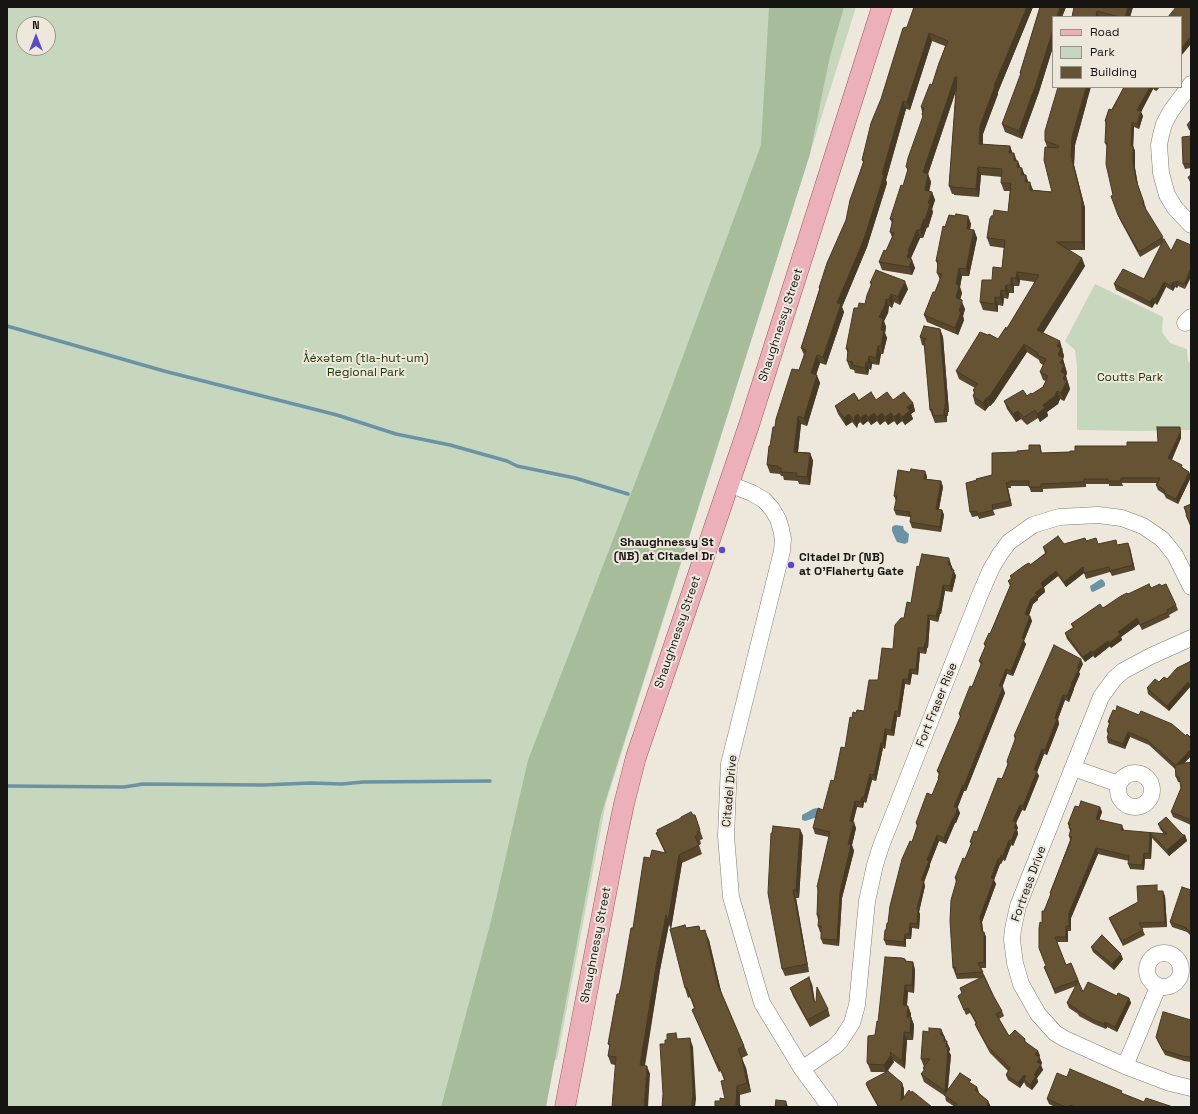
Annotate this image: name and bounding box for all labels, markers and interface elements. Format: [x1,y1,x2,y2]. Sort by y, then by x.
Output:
north arrow [16,16,56,56]
legend [1052,16,1182,88]
text: N [32,18,40,32]
text: Road [1090,24,1119,40]
text: Park [1090,44,1115,60]
text: Building [1090,64,1137,80]
street label: Shaughnessy Street [756,267,806,383]
park label: ƛ̓éxətəm (tla-hut-um) Regional Park [304,352,428,380]
park label: Coutts Park [1097,371,1163,385]
place label: Shaughnessy St (NB) at Citadel Dr [614,536,714,564]
marker: Shaughnessy St (NB) at Citadel Dr [717,545,727,555]
place label: Citadel Dr (NB) at O'Flaherty Gate [799,551,904,579]
marker: Citadel Dr (NB) at O'Flaherty Gate [786,560,796,570]
street label: Shaughnessy Street [652,574,704,690]
street label: Fort Fraser Rise [914,661,960,749]
street label: Citadel Drive [720,754,740,828]
street label: Fortress Drive [1009,844,1049,924]
street label: Shaughnessy Street [578,886,614,1004]

